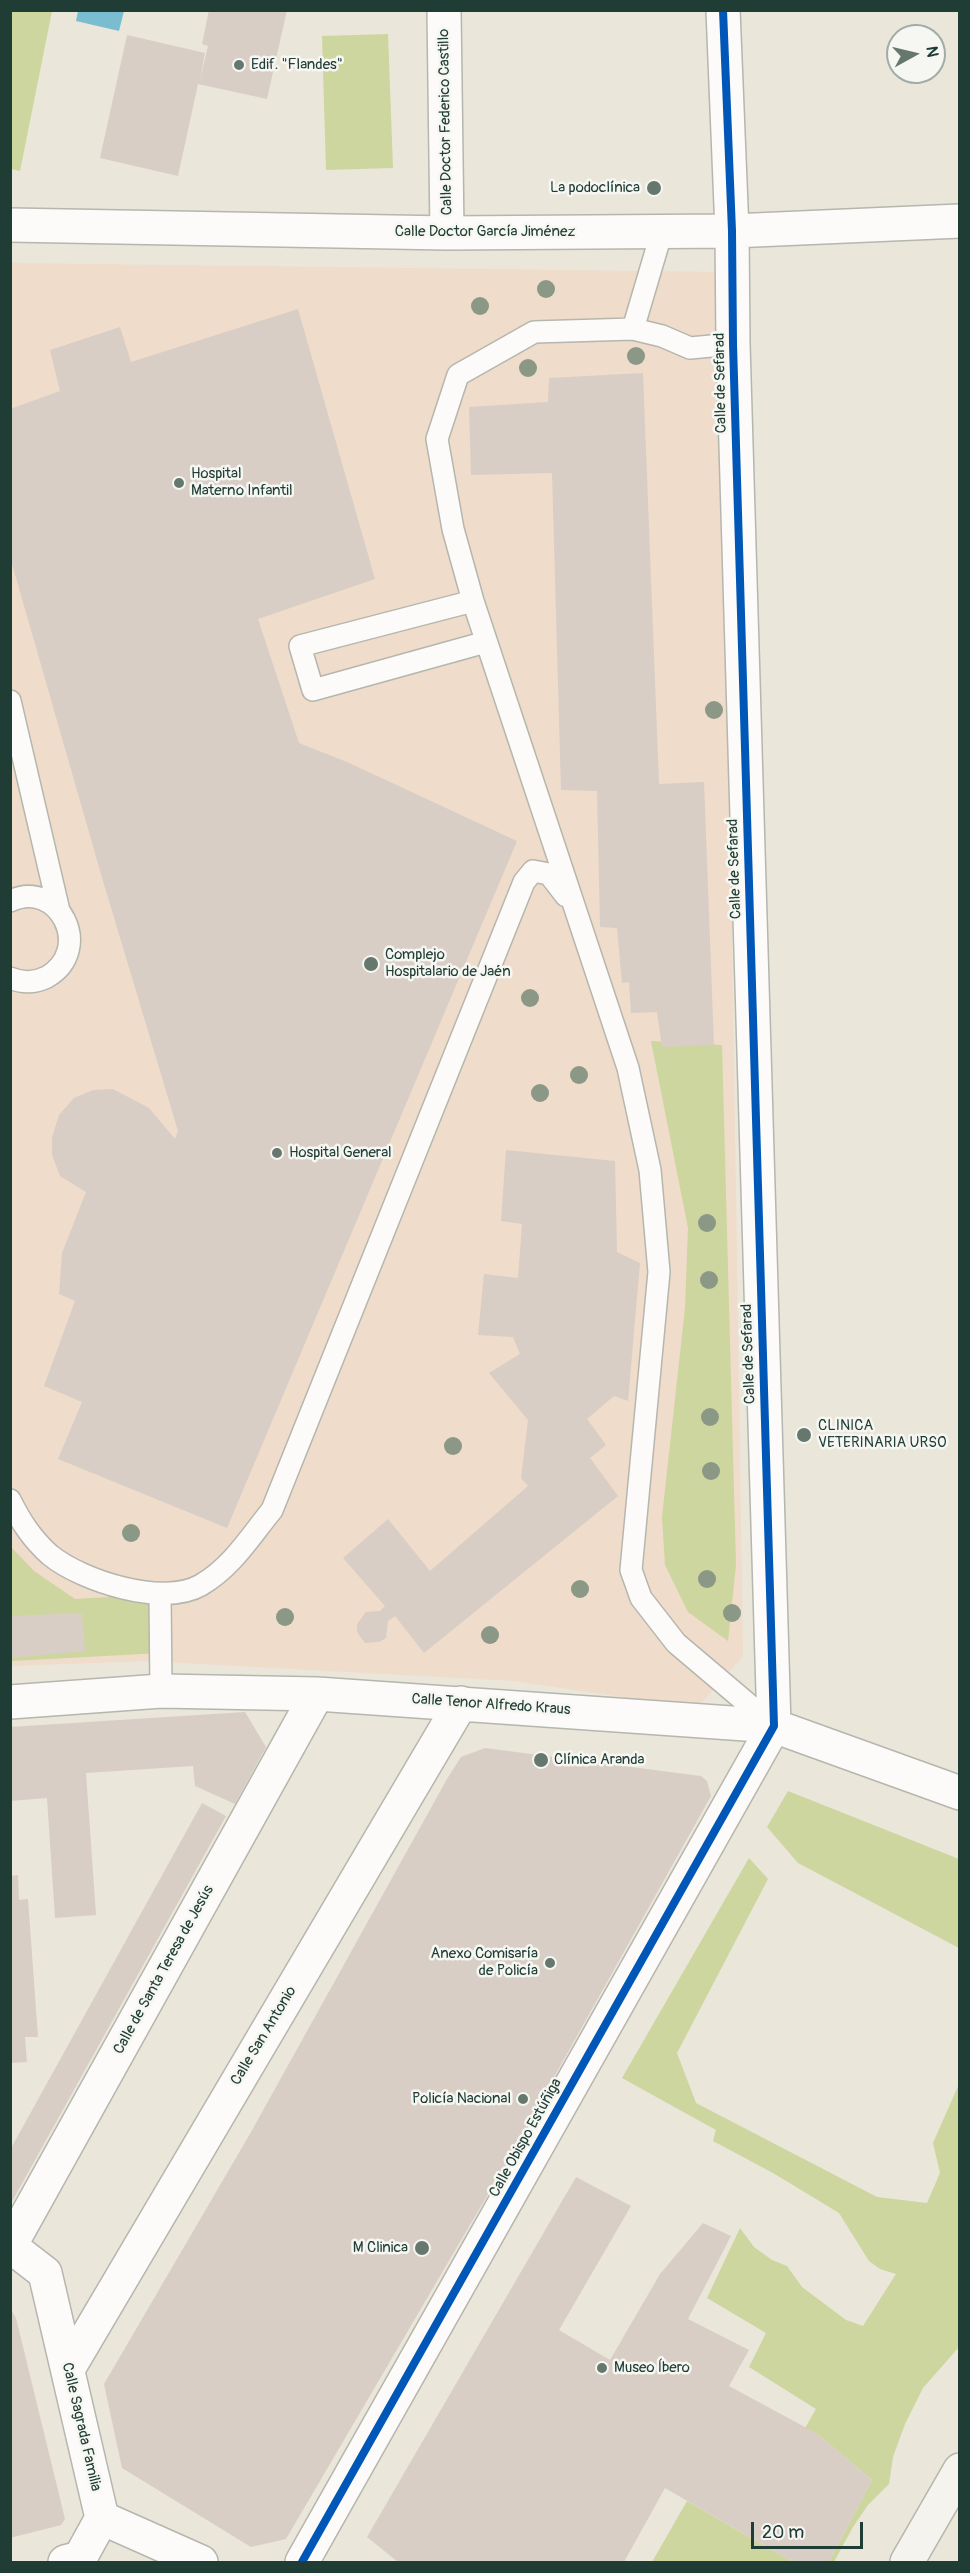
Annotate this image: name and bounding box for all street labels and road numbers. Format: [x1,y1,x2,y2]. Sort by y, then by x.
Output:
street label: Calle Doctor Federico Castillo [435,29,457,215]
street label: Calle Doctor García Jiménez [395,223,575,241]
street label: Calle de Sefarad [711,333,731,433]
street label: Calle de Sefarad [724,818,746,920]
street label: Calle de Sefarad [738,1303,760,1405]
street label: Calle Tenor Alfredo Kraus [411,1690,571,1720]
street label: Calle de Santa Teresa de Jesús [110,1882,218,2058]
street label: Calle San Antonio [227,1983,301,2089]
street label: Calle Obispo Estúñiga [486,2076,566,2200]
street label: Calle Sagrada Familia [57,2361,105,2493]

